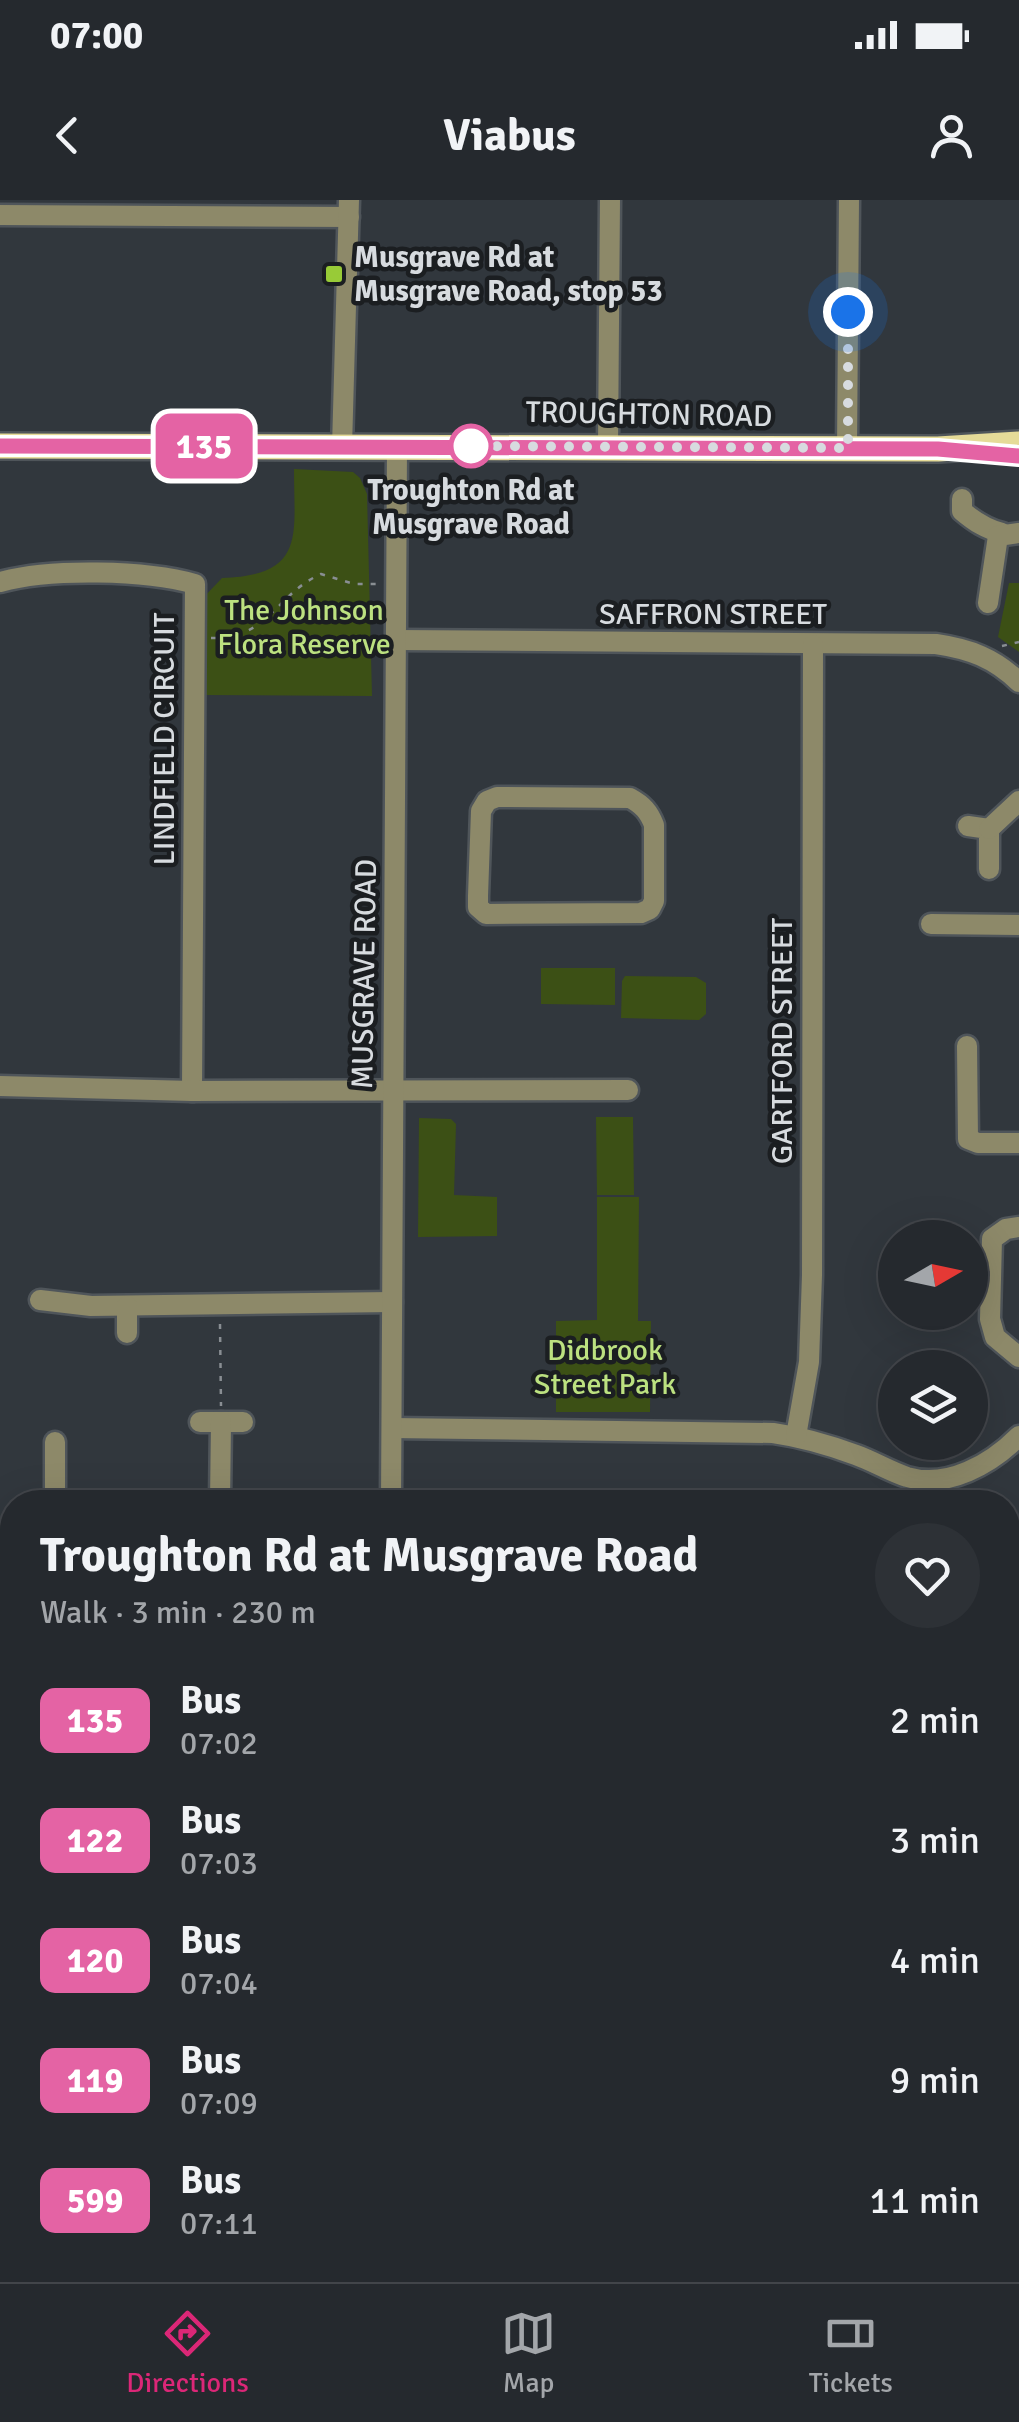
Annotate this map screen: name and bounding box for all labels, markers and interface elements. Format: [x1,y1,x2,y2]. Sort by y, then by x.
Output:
text: 07:00 [50,12,143,59]
icon: back [40,108,95,163]
text: Viabus [443,108,576,163]
icon: person [924,108,979,163]
place label: Musgrave Rd at Musgrave Road, stop 53 [354,239,663,310]
marker: Musgrave Rd at Musgrave Road, stop 53 [323,263,345,285]
your location [823,287,873,337]
street label: TROUGHTON ROAD [525,394,773,435]
line badge: 135 [146,414,262,478]
text: 135 [176,425,232,468]
marker: Troughton Rd at Musgrave Road [450,425,492,467]
place label: Troughton Rd at Musgrave Road [368,472,574,543]
park label: The Johnson Flora Reserve [217,592,391,663]
street label: SAFFRON STREET [599,596,827,633]
street label: LINDFIELD CIRCUIT [146,612,183,866]
street label: MUSGRAVE ROAD [344,859,385,1090]
street label: GARTFORD STREET [764,917,801,1164]
north arrow [878,1220,988,1330]
map controls [878,1220,988,1460]
park label: Didbrook Street Park [534,1332,676,1403]
button: layers [878,1350,988,1460]
button: heart [875,1523,980,1628]
text: Troughton Rd at Musgrave Road [40,1526,698,1585]
text: Walk · 3 min · 230 m [40,1593,316,1632]
text: Bus [180,1677,241,1724]
text: 2 min [890,1697,980,1744]
text: 135 [67,1699,123,1742]
text: 07:02 [180,1724,258,1763]
text: Bus [180,1797,241,1844]
text: 3 min [890,1817,980,1864]
text: 122 [67,1819,123,1862]
text: 07:03 [180,1844,258,1883]
text: Bus [180,1917,241,1964]
text: 4 min [890,1937,980,1984]
text: 120 [67,1939,123,1982]
text: 07:04 [180,1964,258,2003]
text: Bus [180,2037,241,2084]
text: 9 min [890,2057,980,2104]
text: 119 [67,2059,123,2102]
text: 07:09 [180,2084,258,2123]
text: Bus [180,2157,241,2204]
text: 11 min [869,2177,980,2224]
text: 599 [67,2179,123,2222]
text: 07:11 [180,2204,258,2243]
tab: Directions [126,2306,249,2400]
tab: Map [501,2306,556,2400]
tab: Tickets [809,2306,893,2400]

